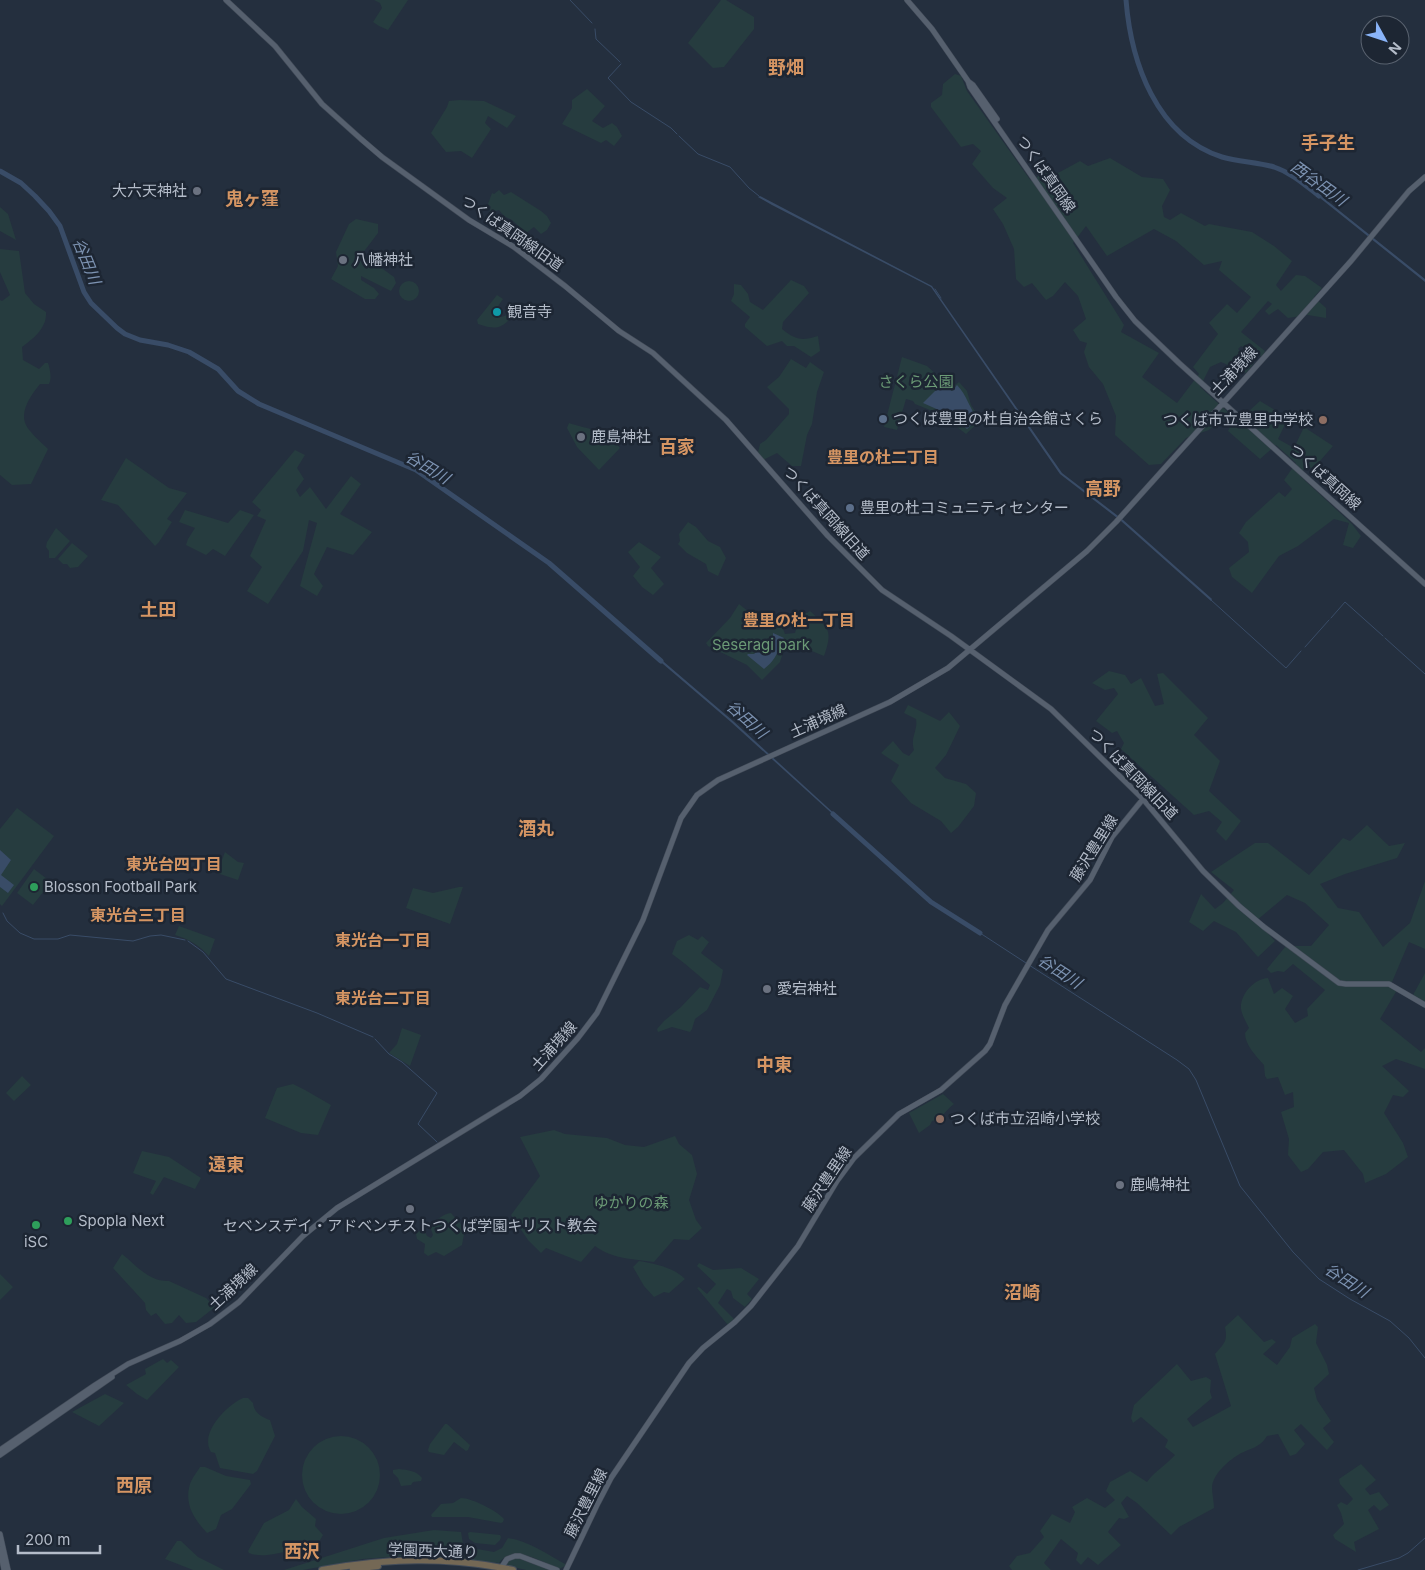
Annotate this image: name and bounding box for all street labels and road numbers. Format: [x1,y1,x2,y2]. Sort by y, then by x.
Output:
street label: つくば真岡線 [1013,131,1080,216]
street label: つくば真岡線旧道 [458,190,567,275]
street label: 土浦境線 [1206,342,1261,399]
street label: つくば真岡線 [1286,439,1365,514]
street label: つくば真岡線旧道 [779,462,874,564]
street label: 土浦境線 [787,700,849,741]
street label: つくば真岡線旧道 [1085,724,1182,823]
street label: 藤沢豊里線 [1066,811,1122,885]
street label: 土浦境線 [526,1017,581,1074]
street label: 藤沢豊里線 [798,1142,855,1215]
street label: 土浦境線 [204,1259,261,1314]
street label: 藤沢豊里線 [560,1465,611,1541]
street label: 学園西大通り [388,1539,478,1562]

